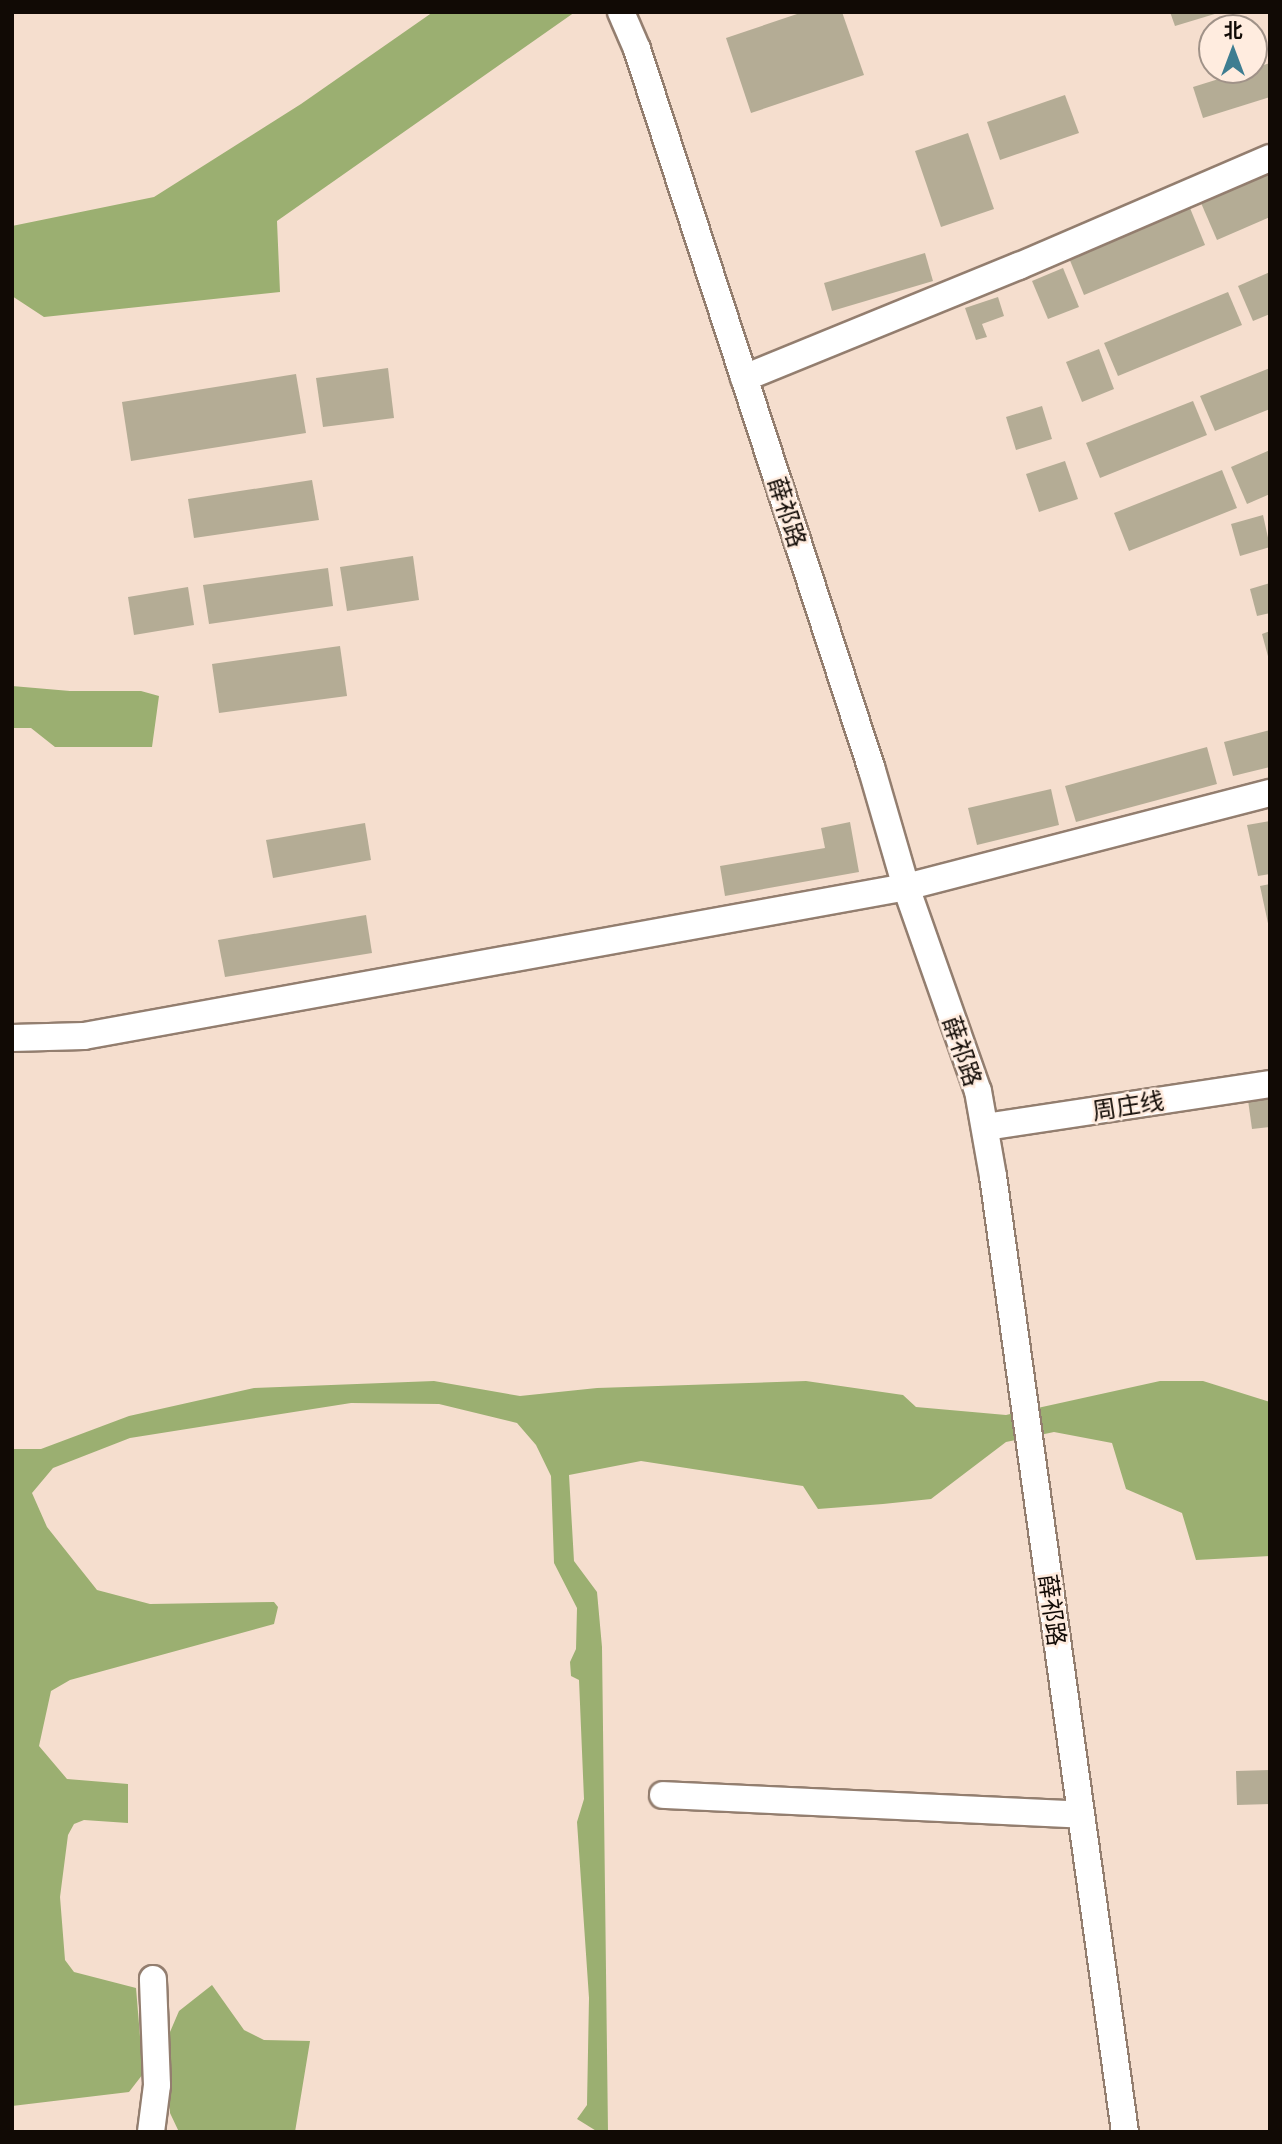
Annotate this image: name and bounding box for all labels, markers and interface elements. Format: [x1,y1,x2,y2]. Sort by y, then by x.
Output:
north arrow [1198,14,1268,84]
text: 北 [1223,17,1243,43]
street label: 薛祁路 [763,473,813,551]
street label: 薛祁路 [938,1012,988,1090]
street label: 周庄线 [1090,1085,1166,1125]
street label: 薛祁路 [1034,1572,1072,1648]

